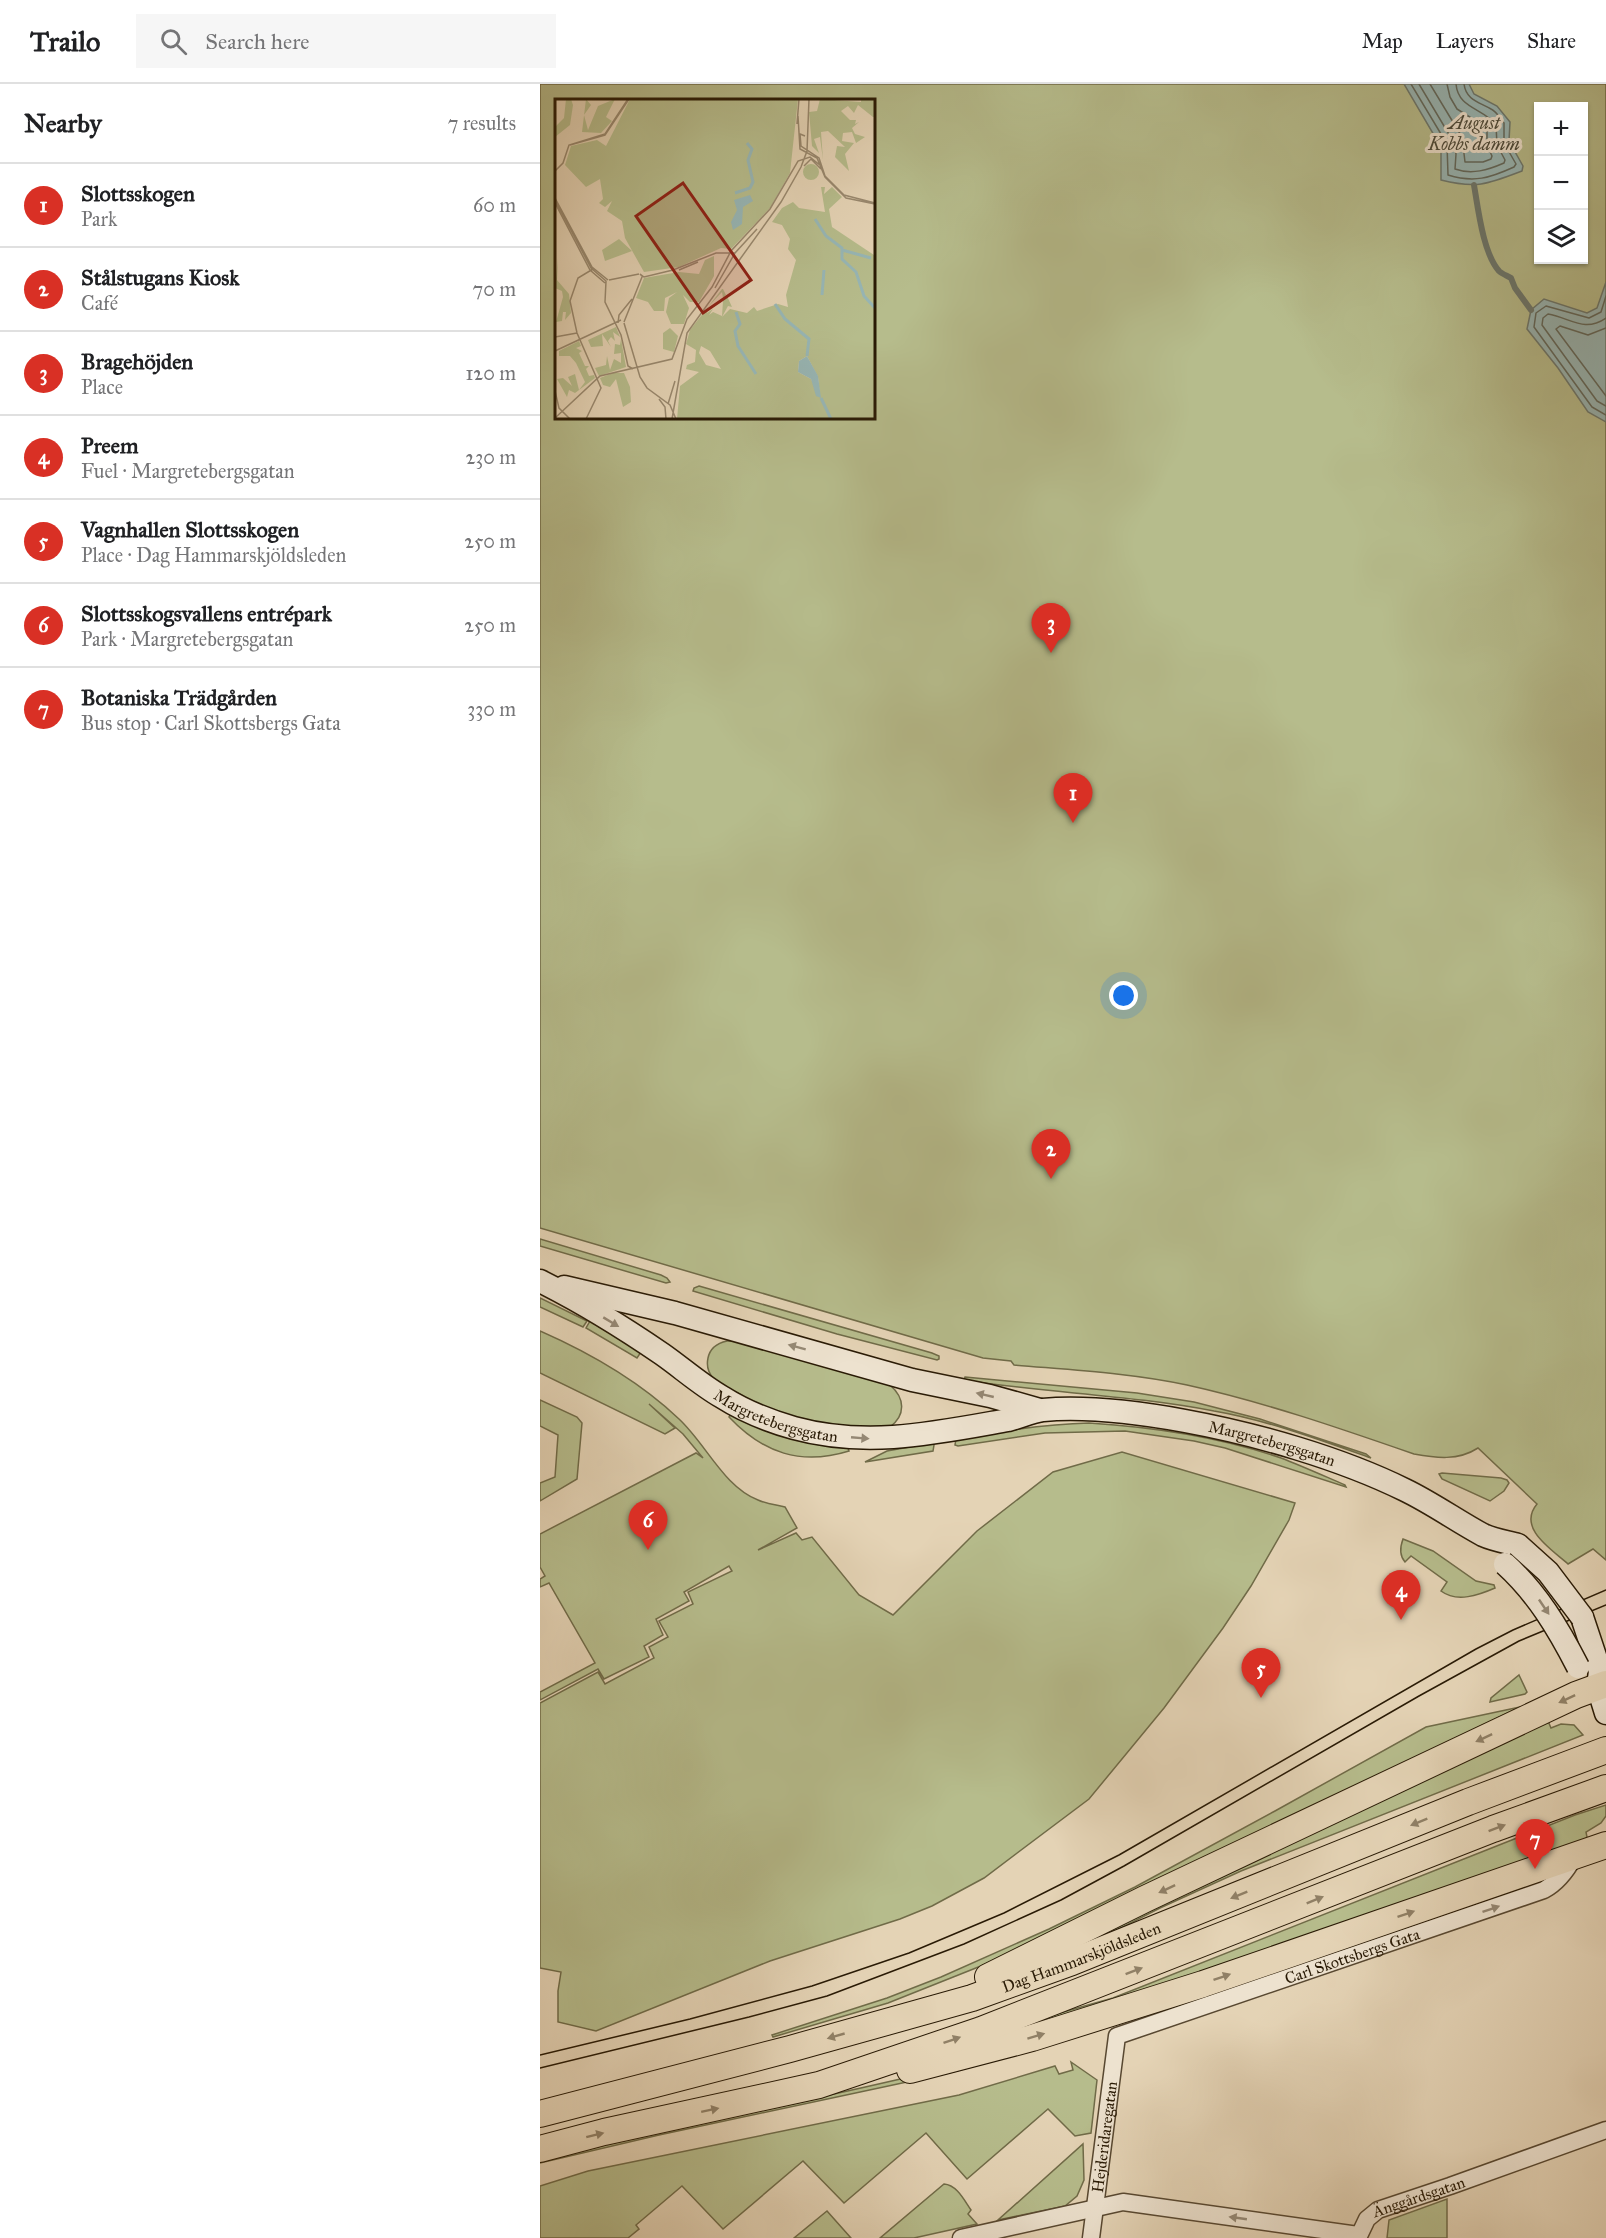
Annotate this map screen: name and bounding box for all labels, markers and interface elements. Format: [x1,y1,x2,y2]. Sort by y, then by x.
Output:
search box [136,14,556,68]
text: Trailo [30,24,100,59]
icon: search [157,25,190,58]
text: Search here [205,28,309,55]
text: Map [1362,28,1403,54]
text: Layers [1436,28,1494,54]
text: Share [1527,28,1576,54]
inset map [555,99,874,418]
map controls [1534,102,1588,264]
button: + [1534,102,1588,156]
text: Nearby [24,107,102,139]
text: 7 results [448,111,516,135]
water label: August Kobbs damm [1427,112,1520,155]
button: − [1534,156,1588,210]
text: Slottsskogen [81,180,195,207]
text: 1 [40,193,47,217]
text: 60 m [473,193,516,217]
text: Park [81,207,117,231]
button: layers [1534,210,1588,264]
text: Stålstugans Kiosk [81,264,239,291]
text: 2 [39,277,48,301]
text: 70 m [473,277,516,301]
text: Café [81,291,118,315]
text: Bragehöjden [81,348,193,375]
text: 3 [40,361,48,385]
text: 120 m [465,361,516,385]
text: Place [81,375,123,399]
text: Preem [81,432,138,459]
text: 4 [38,445,49,469]
text: 230 m [465,445,516,469]
text: Fuel · Margretebergsgatan [81,459,295,483]
text: Vagnhallen Slottsskogen [81,516,299,543]
text: 5 [39,529,48,553]
text: 250 m [464,529,516,553]
text: Place · Dag Hammarskjöldsleden [81,543,346,567]
text: Slottsskogsvallens entrépark [81,600,332,627]
pin: 3 [1032,604,1070,653]
text: 6 [38,613,49,637]
text: 250 m [464,613,516,637]
text: Park · Margretebergsgatan [81,627,293,651]
text: Botaniska Trädgården [81,684,277,711]
text: 7 [38,697,49,721]
text: 330 m [467,697,516,721]
text: Bus stop · Carl Skottsbergs Gata [81,711,341,735]
pin: 1 [1054,774,1092,823]
your location [1109,981,1138,1010]
pin: 2 [1032,1130,1070,1179]
one-way arrow [603,1316,619,1327]
one-way arrow [788,1341,806,1351]
street label: Margretebergsgatan [710,1385,839,1446]
one-way arrow [976,1389,995,1399]
street label: Margretebergsgatan [1207,1417,1338,1470]
one-way arrow [850,1433,869,1443]
pin: 6 [628,1500,668,1550]
pin: 4 [1382,1570,1420,1620]
one-way arrow [1538,1599,1549,1615]
pin: 5 [1242,1648,1280,1698]
one-way arrow [1558,1694,1575,1703]
one-way arrow [1475,1734,1492,1743]
one-way arrow [1410,1817,1428,1827]
pin: 7 [1516,1820,1554,1869]
one-way arrow [1488,1823,1506,1832]
one-way arrow [1158,1884,1175,1893]
one-way arrow [1229,1890,1247,1900]
one-way arrow [1307,1895,1325,1905]
one-way arrow [1482,1904,1500,1913]
one-way arrow [1397,1908,1415,1918]
street label: Dag Hammarskjöldsleden [1000,1918,1164,1996]
street label: Carl Skottsbergs Gata [1282,1924,1422,1988]
one-way arrow [1125,1966,1143,1975]
one-way arrow [1213,1972,1231,1982]
one-way arrow [1027,2031,1045,2040]
one-way arrow [827,2032,845,2042]
one-way arrow [943,2035,961,2045]
street label: Hejderidaregatan [1088,2080,1121,2194]
one-way arrow [700,2104,719,2114]
one-way arrow [586,2129,604,2139]
street label: Änggårdsgatan [1369,2172,1468,2222]
one-way arrow [1229,2214,1248,2223]

